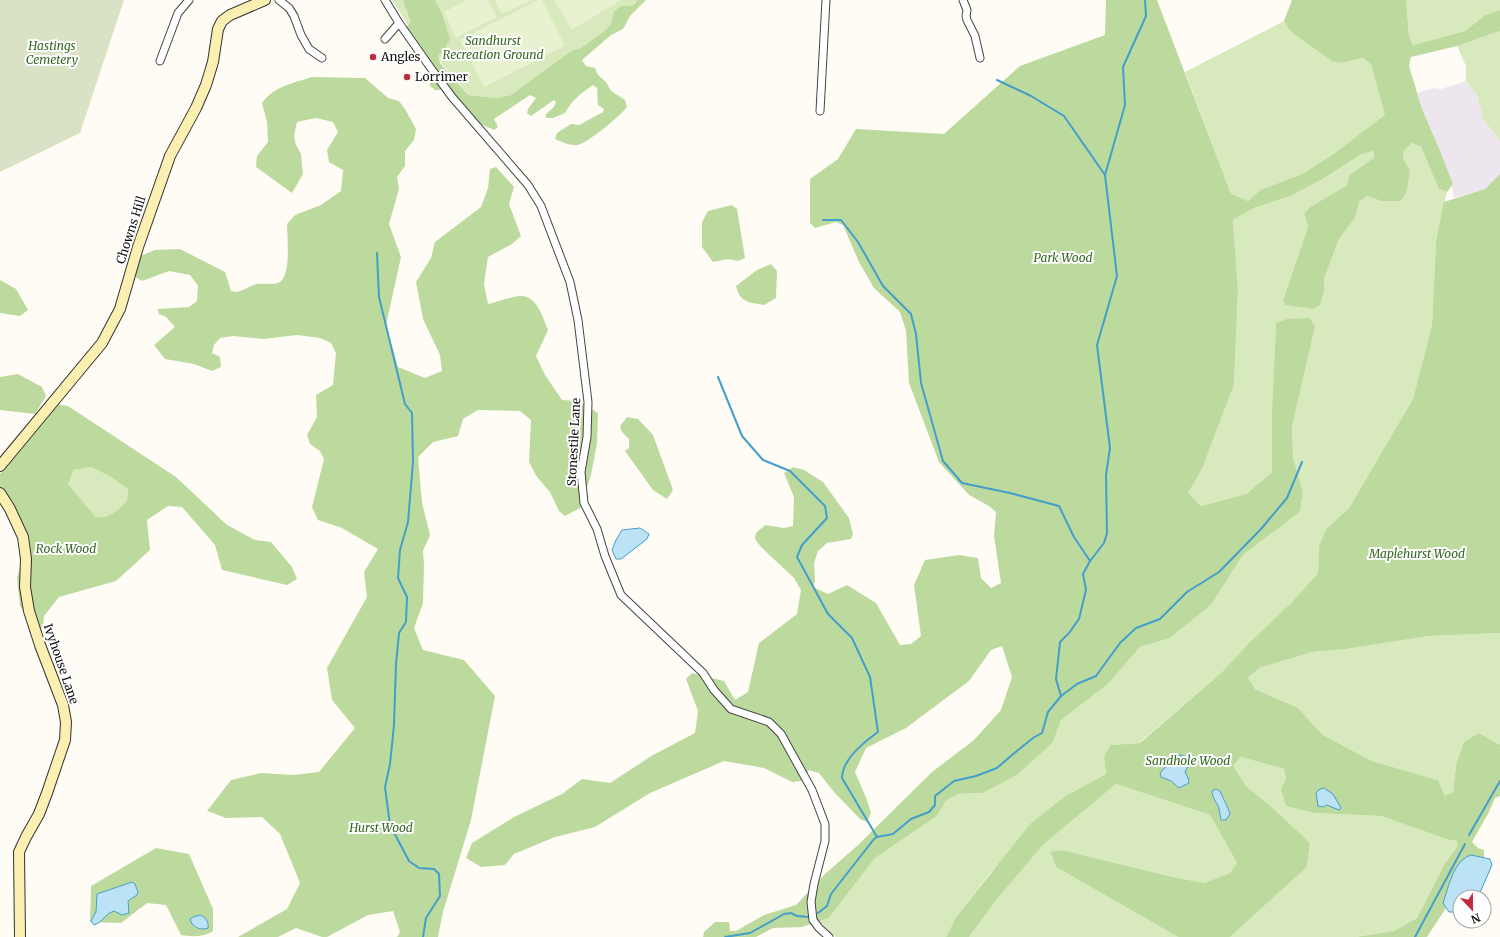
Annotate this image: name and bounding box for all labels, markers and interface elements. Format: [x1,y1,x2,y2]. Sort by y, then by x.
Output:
park label: Sandhurst Recreation Ground [442,33,544,62]
park label: Hastings Cemetery [26,38,79,67]
place label: Angles [380,49,421,64]
marker: Angles [368,52,378,62]
place label: Lorrimer [415,69,468,84]
marker: Lorrimer [402,72,412,82]
street label: Chowns Hill [112,194,149,266]
park label: Park Wood [1033,250,1093,265]
street label: Stonestile Lane [564,397,583,487]
park label: Rock Wood [36,541,96,556]
park label: Maplehurst Wood [1368,546,1465,561]
street label: Ivyhouse Lane [41,622,82,706]
park label: Sandhole Wood [1146,753,1230,768]
park label: Hurst Wood [348,820,413,835]
north arrow [1452,889,1492,929]
text: N [1469,910,1482,927]

